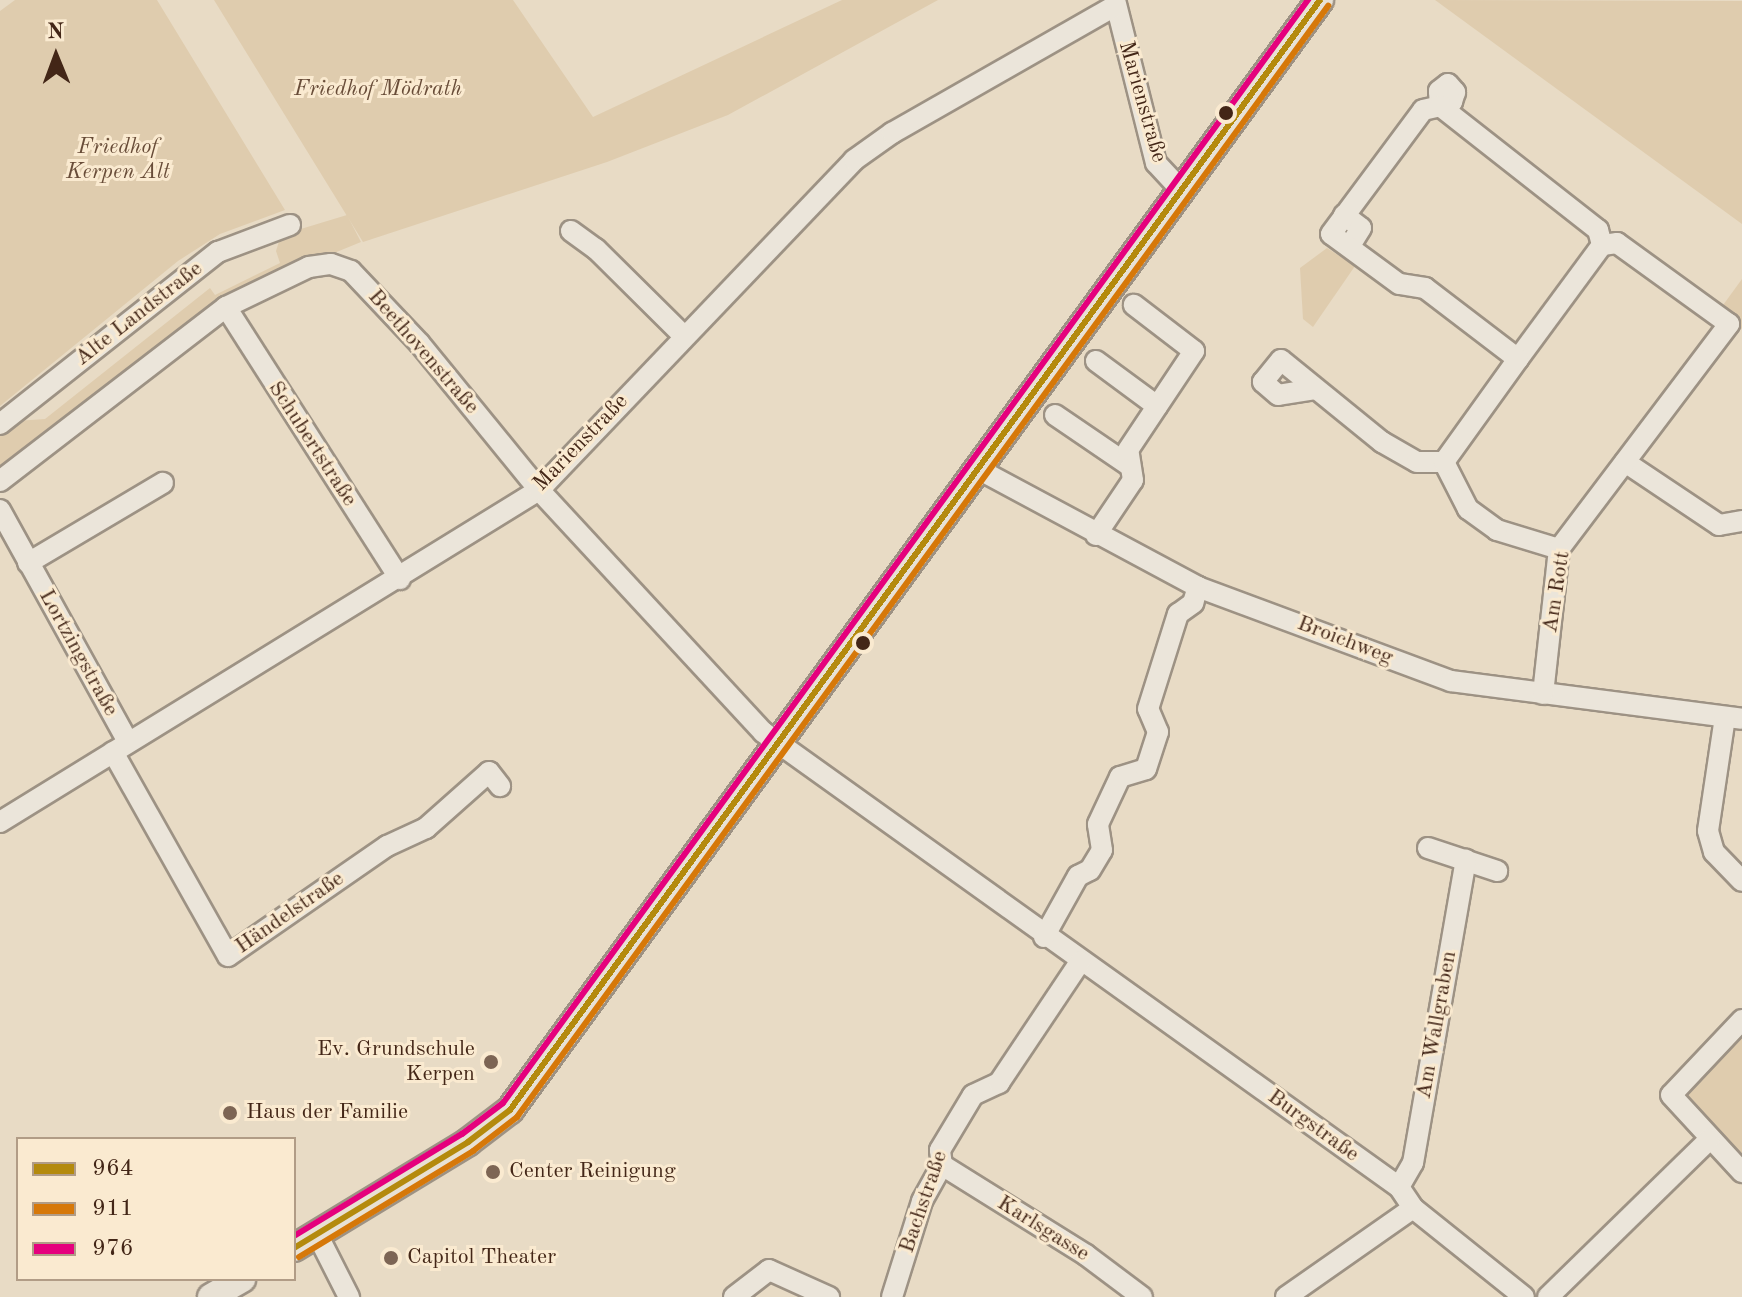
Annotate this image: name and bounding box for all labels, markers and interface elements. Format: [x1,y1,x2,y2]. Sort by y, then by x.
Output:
north arrow [16,16,96,96]
text: N [47,21,64,43]
street label: Marienstraße [1112,38,1172,166]
park label: Friedhof Mödrath [294,77,462,103]
unlabelled marker [1218,105,1234,121]
park label: Friedhof Kerpen Alt [66,134,170,186]
street label: Alte Landstraße [70,256,208,372]
street label: Beethovenstraße [362,284,484,420]
street label: Schubertstraße [262,376,362,512]
street label: Marienstraße [528,389,634,497]
street label: Am Rott [1538,549,1576,635]
street label: Lortzingstraße [32,585,124,721]
street label: Broichweg [1293,611,1397,671]
unlabelled marker [855,635,871,651]
street label: Händelstraße [231,866,349,960]
street label: Am Wallgraben [1411,949,1463,1101]
place label: Ev. Grundschule Kerpen [317,1036,475,1088]
marker: Ev. Grundschule Kerpen [482,1053,500,1071]
street label: Burgstraße [1262,1084,1364,1168]
place label: Haus der Familie [246,1100,408,1126]
marker: Haus der Familie [221,1104,239,1122]
legend [16,1137,296,1281]
street label: Bachstraße [894,1147,954,1257]
text: 964 [92,1157,134,1181]
place label: Center Reinigung [509,1159,676,1185]
marker: Center Reinigung [484,1163,502,1181]
street label: Karlsgasse [992,1190,1094,1268]
text: 911 [92,1197,134,1221]
text: 976 [92,1237,134,1261]
place label: Capitol Theater [407,1245,556,1271]
marker: Capitol Theater [382,1249,400,1267]

